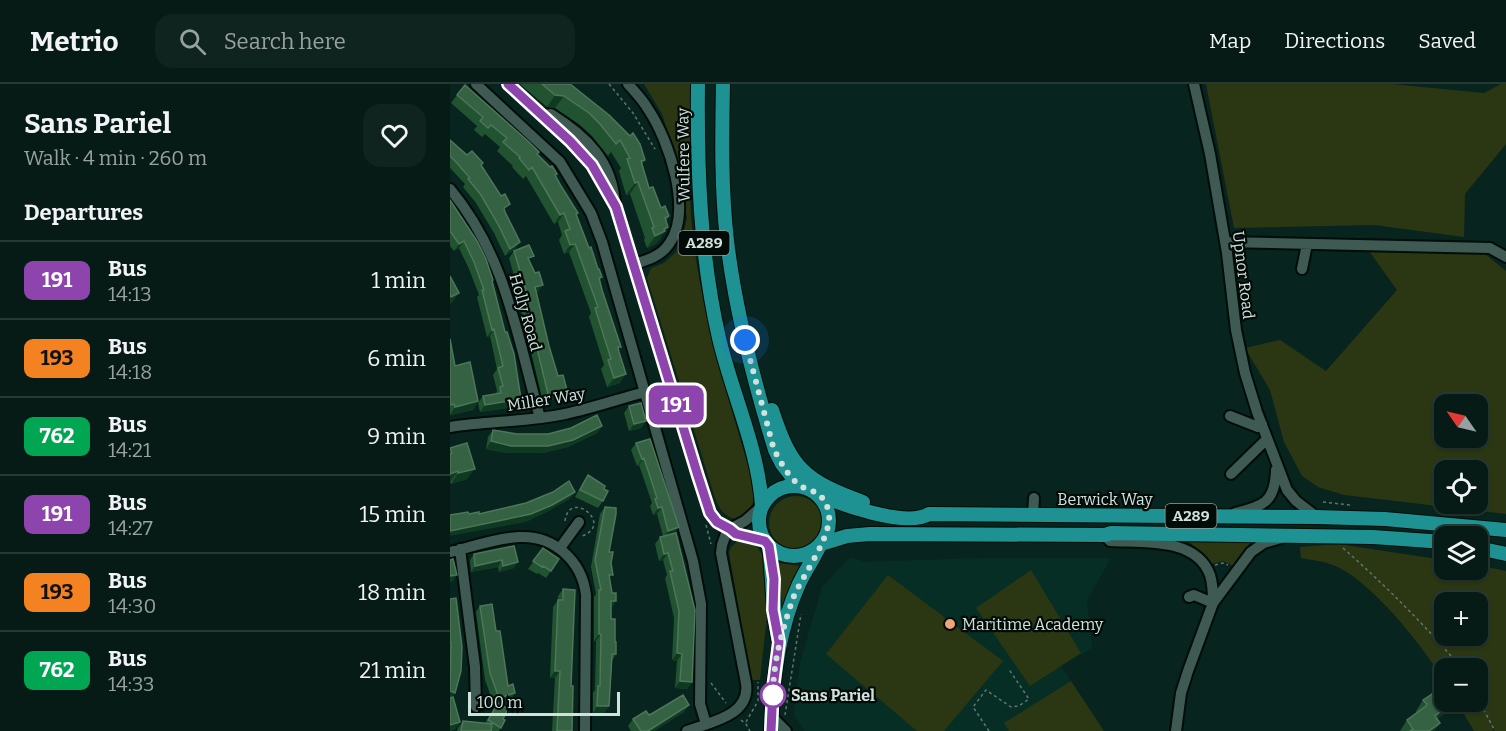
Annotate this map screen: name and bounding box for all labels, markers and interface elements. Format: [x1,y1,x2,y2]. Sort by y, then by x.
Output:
search box [155,14,575,68]
text: Metrio [30,25,119,58]
icon: search [176,25,209,58]
text: Search here [224,28,346,55]
text: Map [1209,28,1251,54]
text: Directions [1284,28,1385,54]
text: Saved [1418,28,1476,54]
button: heart [363,104,426,167]
text: Sans Pariel [24,107,171,140]
street label: Wulfere Way [673,107,694,202]
text: Walk · 4 min · 260 m [24,146,207,170]
text: Departures [24,199,143,226]
street label: Upnor Road [1229,230,1258,321]
road number: A289 [678,231,730,255]
text: Bus [108,255,147,282]
text: 191 [42,267,72,293]
text: 1 min [371,267,426,294]
street label: Holly Road [505,271,546,354]
text: 14:13 [108,282,152,306]
your location [730,325,760,355]
text: Bus [108,333,147,360]
text: 193 [40,345,74,371]
text: 6 min [367,345,426,372]
text: 14:18 [108,360,152,384]
street label: Miller Way [506,384,587,415]
line badge: 191 [642,386,710,424]
text: 191 [661,392,691,418]
north arrow [1434,394,1488,448]
map controls [1434,394,1488,712]
text: Bus [108,411,147,438]
text: 762 [39,423,75,449]
text: 9 min [367,423,426,450]
text: 14:21 [108,438,151,462]
button: locate [1434,460,1488,514]
text: Bus [108,489,147,516]
street label: Berwick Way [1057,490,1153,509]
text: 191 [42,501,72,527]
text: 15 min [359,501,426,528]
road number: A289 [1166,504,1216,528]
text: 14:27 [108,516,153,540]
button: layers [1434,526,1488,580]
text: Bus [108,567,147,594]
text: 193 [40,579,74,605]
text: 18 min [358,579,426,606]
button: + [1434,592,1488,646]
text: 14:30 [108,594,156,618]
place label: Maritime Academy [962,615,1104,634]
marker: Maritime Academy [943,617,957,631]
text: Bus [108,645,147,672]
text: 762 [39,657,75,683]
text: 21 min [359,657,426,684]
button: − [1434,658,1488,712]
text: 14:33 [108,672,154,696]
marker: Sans Pariel [760,682,786,708]
place label: Sans Pariel [791,686,875,705]
scale bar [468,689,620,716]
text: 100 m [477,693,522,712]

